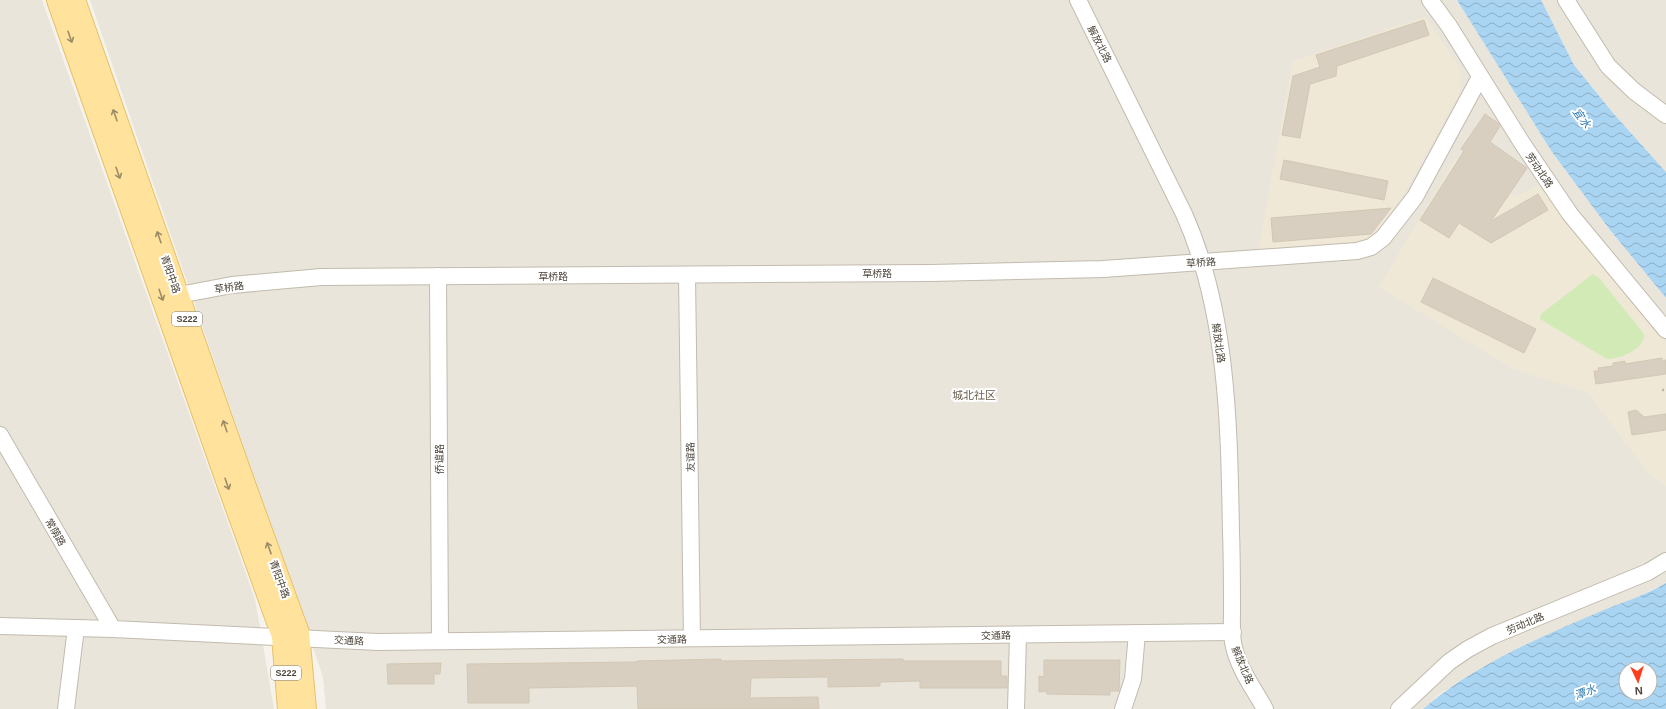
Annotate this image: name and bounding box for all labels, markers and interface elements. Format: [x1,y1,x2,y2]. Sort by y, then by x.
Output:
street label: 解放北路 [1086,24,1114,65]
one-way arrow [66,30,74,42]
water label: 宜水 [1571,106,1594,131]
one-way arrow [111,109,119,121]
street label: 劳动北路 [1524,151,1555,190]
one-way arrow [114,166,122,178]
one-way arrow [154,232,162,244]
street label: 青阳中路 [159,253,182,295]
street label: 草桥路 [1186,256,1216,269]
street label: 草桥路 [862,268,892,279]
street label: 草桥路 [538,271,568,282]
street label: 草桥路 [213,280,245,295]
one-way arrow [157,289,165,301]
road number: S222 [172,312,202,326]
street label: 解放北路 [1210,322,1227,364]
district label: 城北社区 [952,389,996,401]
one-way arrow [221,420,228,433]
street label: 友谊路 [685,442,696,472]
street label: 侨谊路 [434,444,445,475]
one-way arrow [224,477,231,490]
street label: 常荫路 [43,517,68,548]
one-way arrow [264,543,272,555]
street label: 青阳中路 [268,558,292,600]
street label: 劳动北路 [1505,611,1546,636]
street label: 交通路 [981,630,1011,641]
street label: 交通路 [334,634,364,647]
street label: 交通路 [657,634,687,645]
street label: 解放北路 [1230,645,1255,686]
north arrow [1618,661,1658,701]
road number: S222 [271,666,301,680]
water label: 潭水 [1573,682,1598,702]
text: N [1634,685,1643,697]

